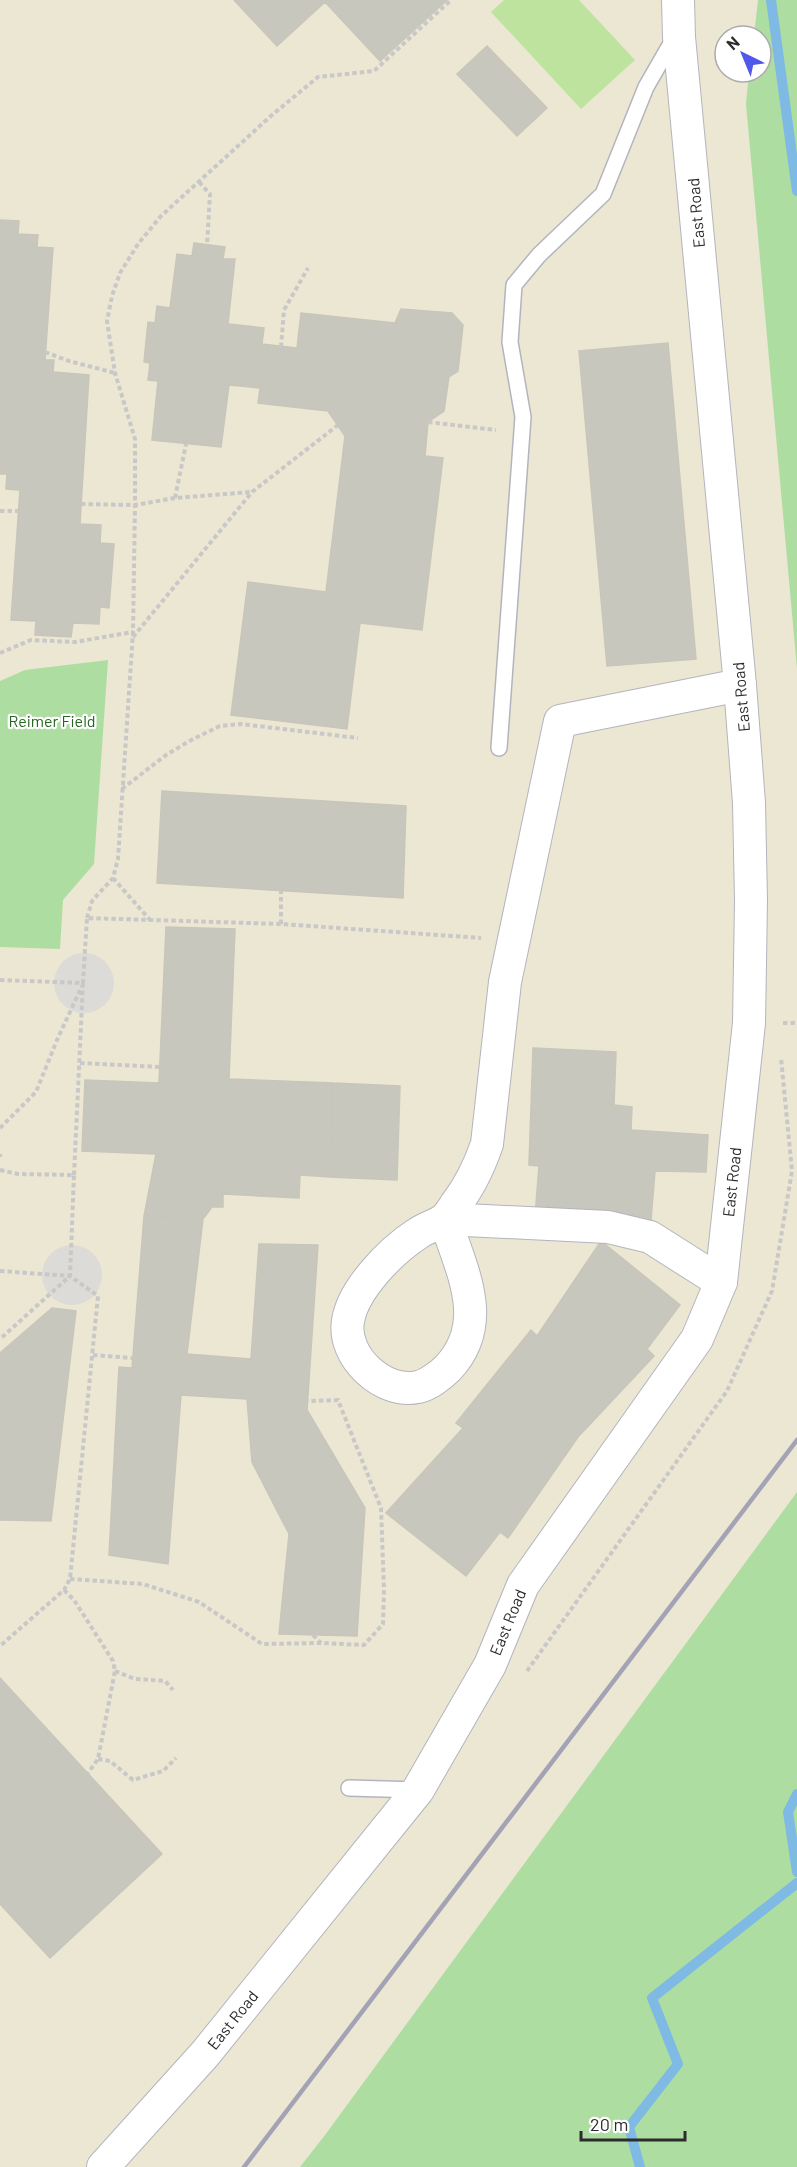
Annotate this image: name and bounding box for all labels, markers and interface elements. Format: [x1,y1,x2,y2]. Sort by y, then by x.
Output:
north arrow [713,24,773,84]
text: N [722,32,743,53]
street label: East Road [683,177,708,249]
street label: East Road [728,661,753,733]
park label: Reimer Field [8,711,96,730]
street label: East Road [718,1146,745,1218]
street label: East Road [485,1586,529,1658]
street label: East Road [203,1986,261,2053]
scale bar [581,2104,684,2142]
text: 20 m [590,2113,628,2135]

